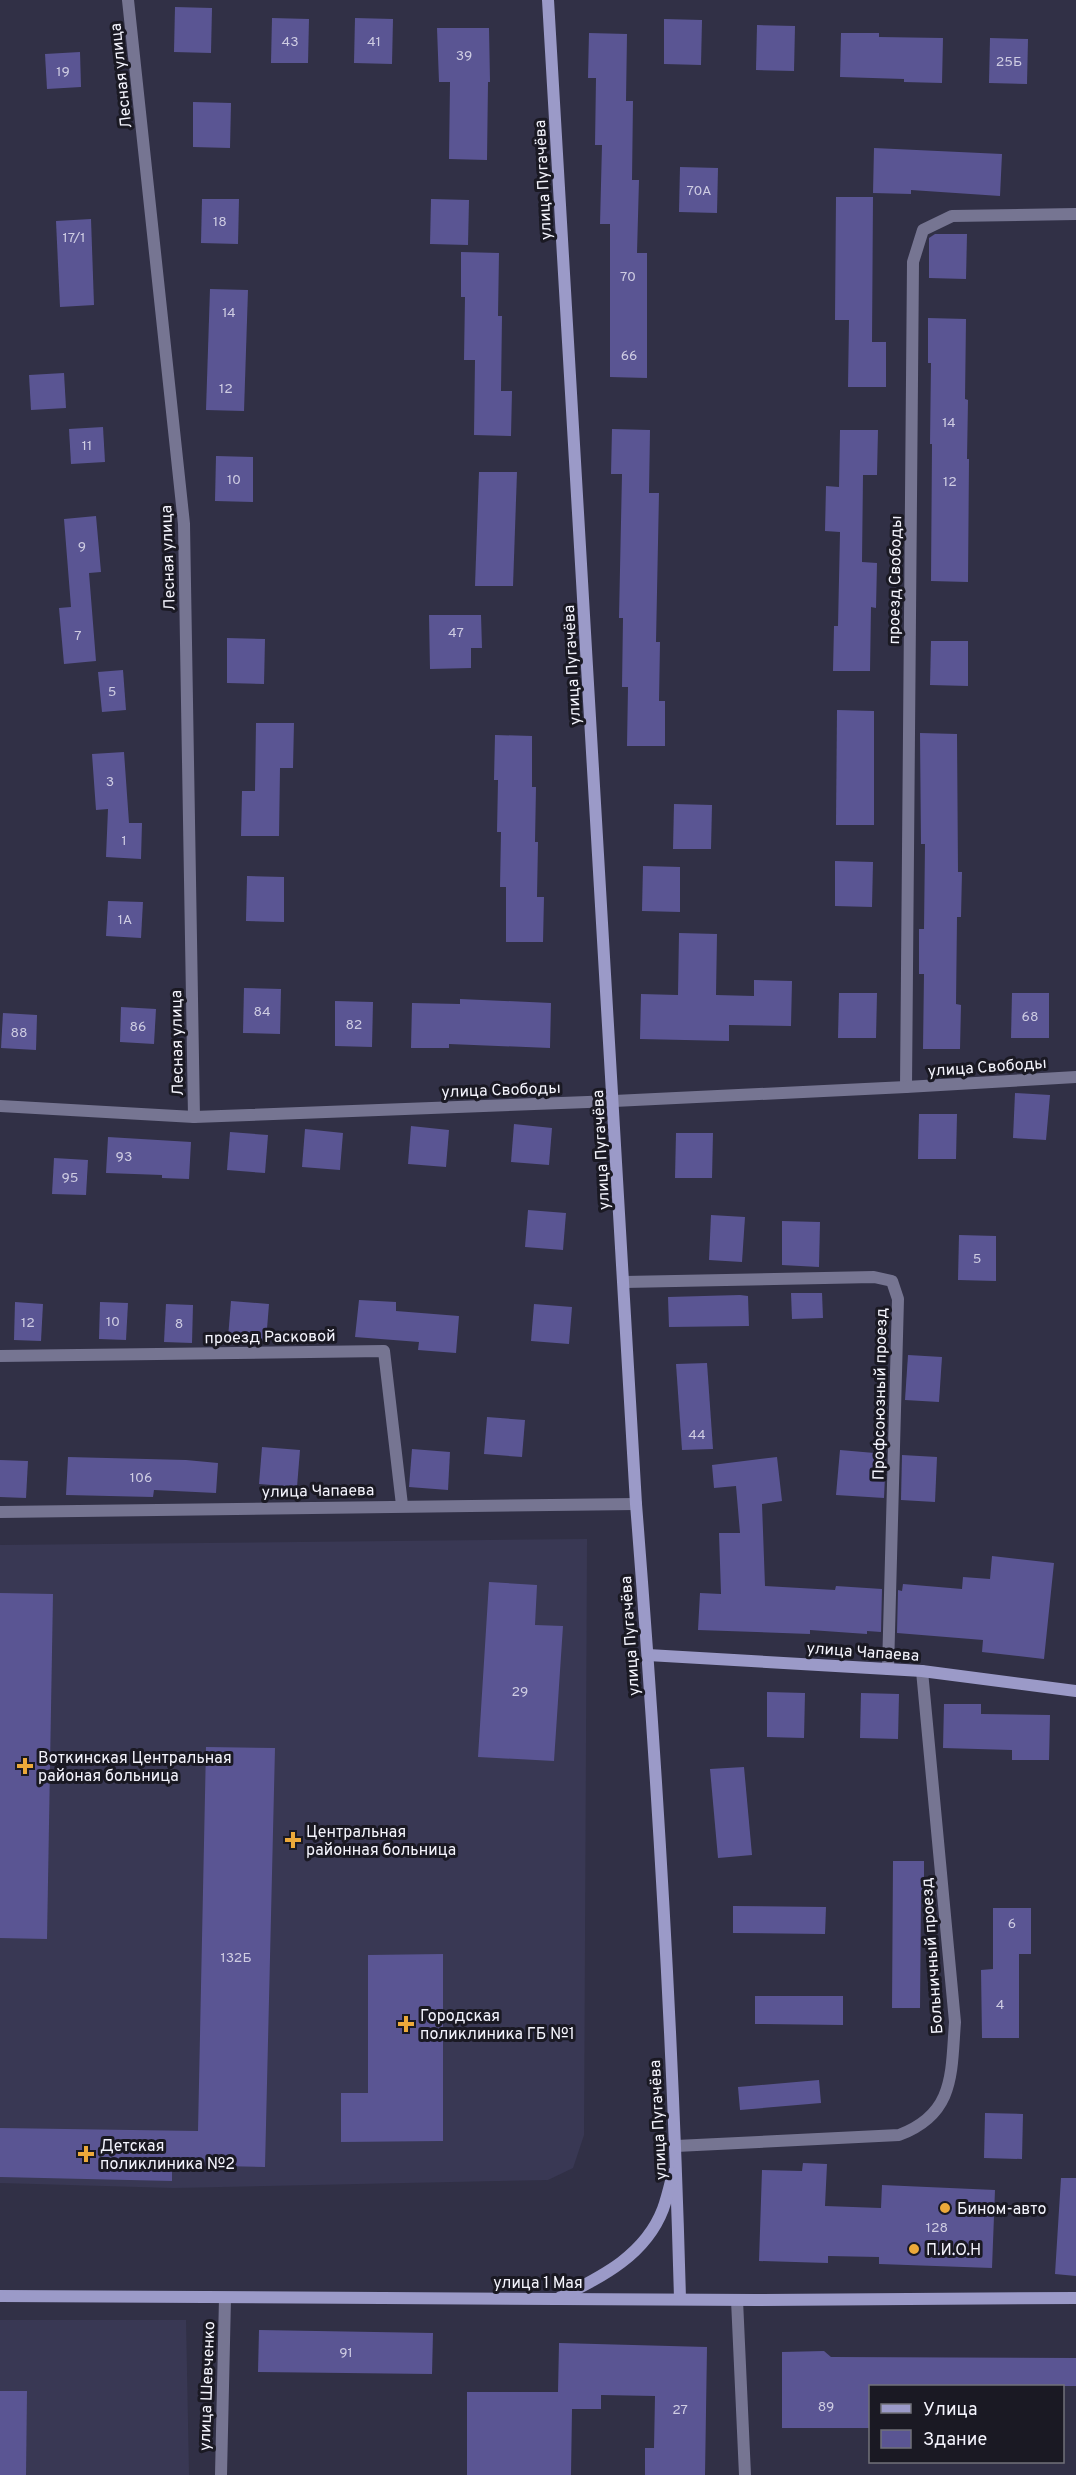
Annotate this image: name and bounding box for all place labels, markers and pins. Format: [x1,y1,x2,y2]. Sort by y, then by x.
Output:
place label: Воткинская Центральная районая больница [38,1749,232,1787]
marker: Воткинская Центральная районая больница [16,1757,34,1775]
place label: Центральная районная больница [306,1823,456,1861]
marker: Центральная районная больница [284,1831,302,1849]
place label: Городская поликлиника ГБ №1 [420,2007,575,2045]
marker: Городская поликлиника ГБ №1 [397,2015,415,2033]
place label: Детская поликлиника №2 [100,2137,235,2175]
marker: Детская поликлиника №2 [77,2145,95,2163]
place label: Бином-авто [957,2200,1047,2220]
marker: Бином-авто [938,2201,952,2215]
place label: П.И.О.Н [926,2241,981,2261]
marker: П.И.О.Н [907,2242,921,2256]

